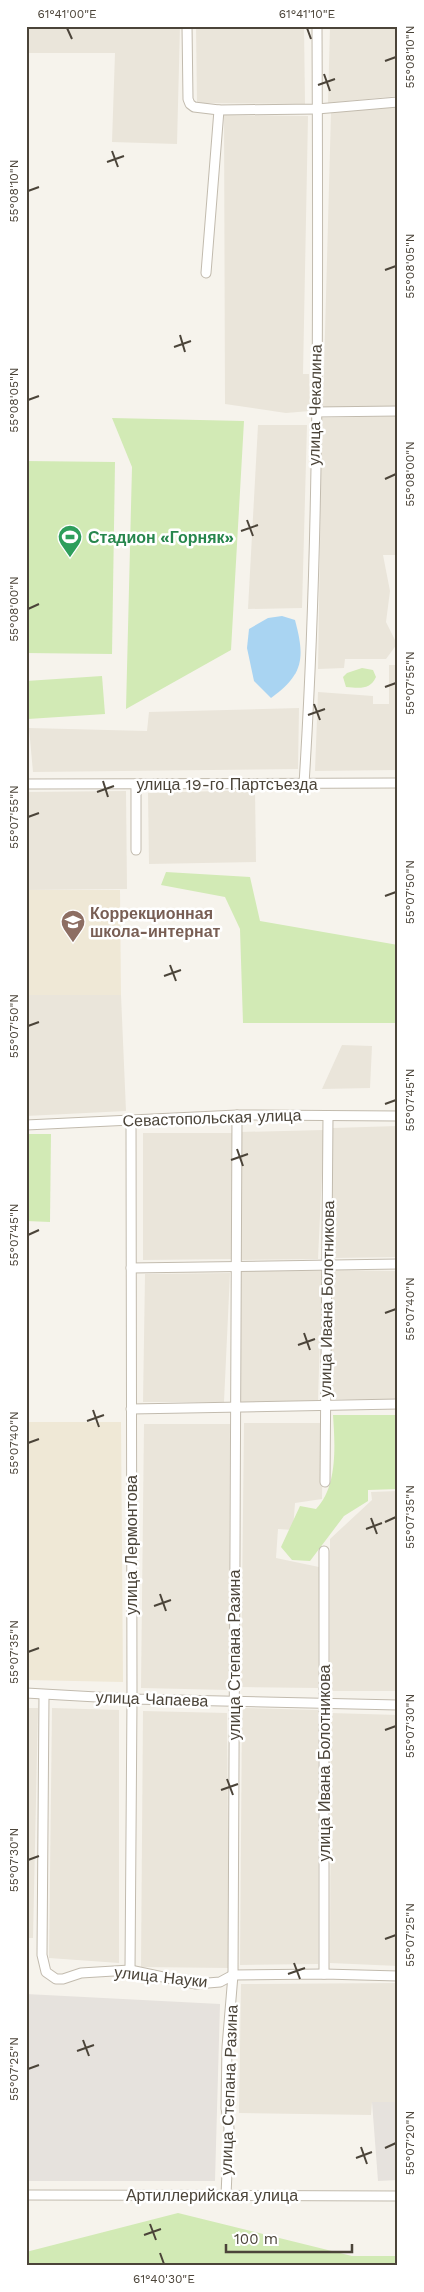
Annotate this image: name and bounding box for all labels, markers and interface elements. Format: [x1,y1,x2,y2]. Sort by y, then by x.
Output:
text: 61°41'00"E [37,7,97,21]
text: 61°41'10"E [279,7,336,21]
text: 55°08'10"N [403,26,417,88]
text: 55°08'10"N [7,160,21,222]
text: 55°08'05"N [403,233,417,299]
street label: улица Чекалина [304,344,326,466]
text: 55°08'05"N [7,367,21,433]
text: 55°08'00"N [403,441,417,507]
sports icon: Стадион «Горняк» [57,524,83,558]
place label: Стадион «Горняк» [88,528,234,547]
text: 55°08'00"N [7,576,21,642]
text: 55°07'55"N [403,651,417,715]
street label: улица 19-го Партсъезда [136,775,318,794]
text: 55°07'55"N [7,785,21,849]
text: 55°07'50"N [403,860,417,924]
place label: Коррекционная школа-интернат [90,904,221,941]
school or university icon: Коррекционная школа-интернат [60,909,86,943]
text: 55°07'50"N [7,994,21,1058]
text: 55°07'45"N [403,1068,417,1132]
street label: Севастопольская улица [122,1105,302,1131]
street label: улица Ивана Болотникова [316,1200,338,1398]
text: 55°07'45"N [7,1203,21,1267]
text: 55°07'40"N [403,1277,417,1341]
text: 55°07'40"N [7,1411,21,1475]
street label: улица Лермонтова [122,1475,141,1615]
text: 55°07'35"N [403,1485,417,1549]
street label: улица Степана Разина [225,1570,244,1740]
text: 55°07'35"N [7,1620,21,1684]
street label: улица Ивана Болотникова [315,1664,334,1861]
street label: улица Чапаева [95,1688,209,1710]
text: 55°07'30"N [403,1694,417,1758]
text: 55°07'30"N [7,1828,21,1892]
text: 55°07'25"N [403,1903,417,1967]
street label: улица Науки [113,1963,209,1991]
street label: улица Степана Разина [217,2004,241,2176]
text: 55°07'25"N [7,2037,21,2101]
text: 55°07'20"N [403,2111,417,2175]
street label: Артиллерийская улица [126,2186,298,2205]
scale bar [226,2222,353,2254]
text: 100 m [234,2230,278,2248]
text: 61°40'30"E [133,2272,195,2286]

